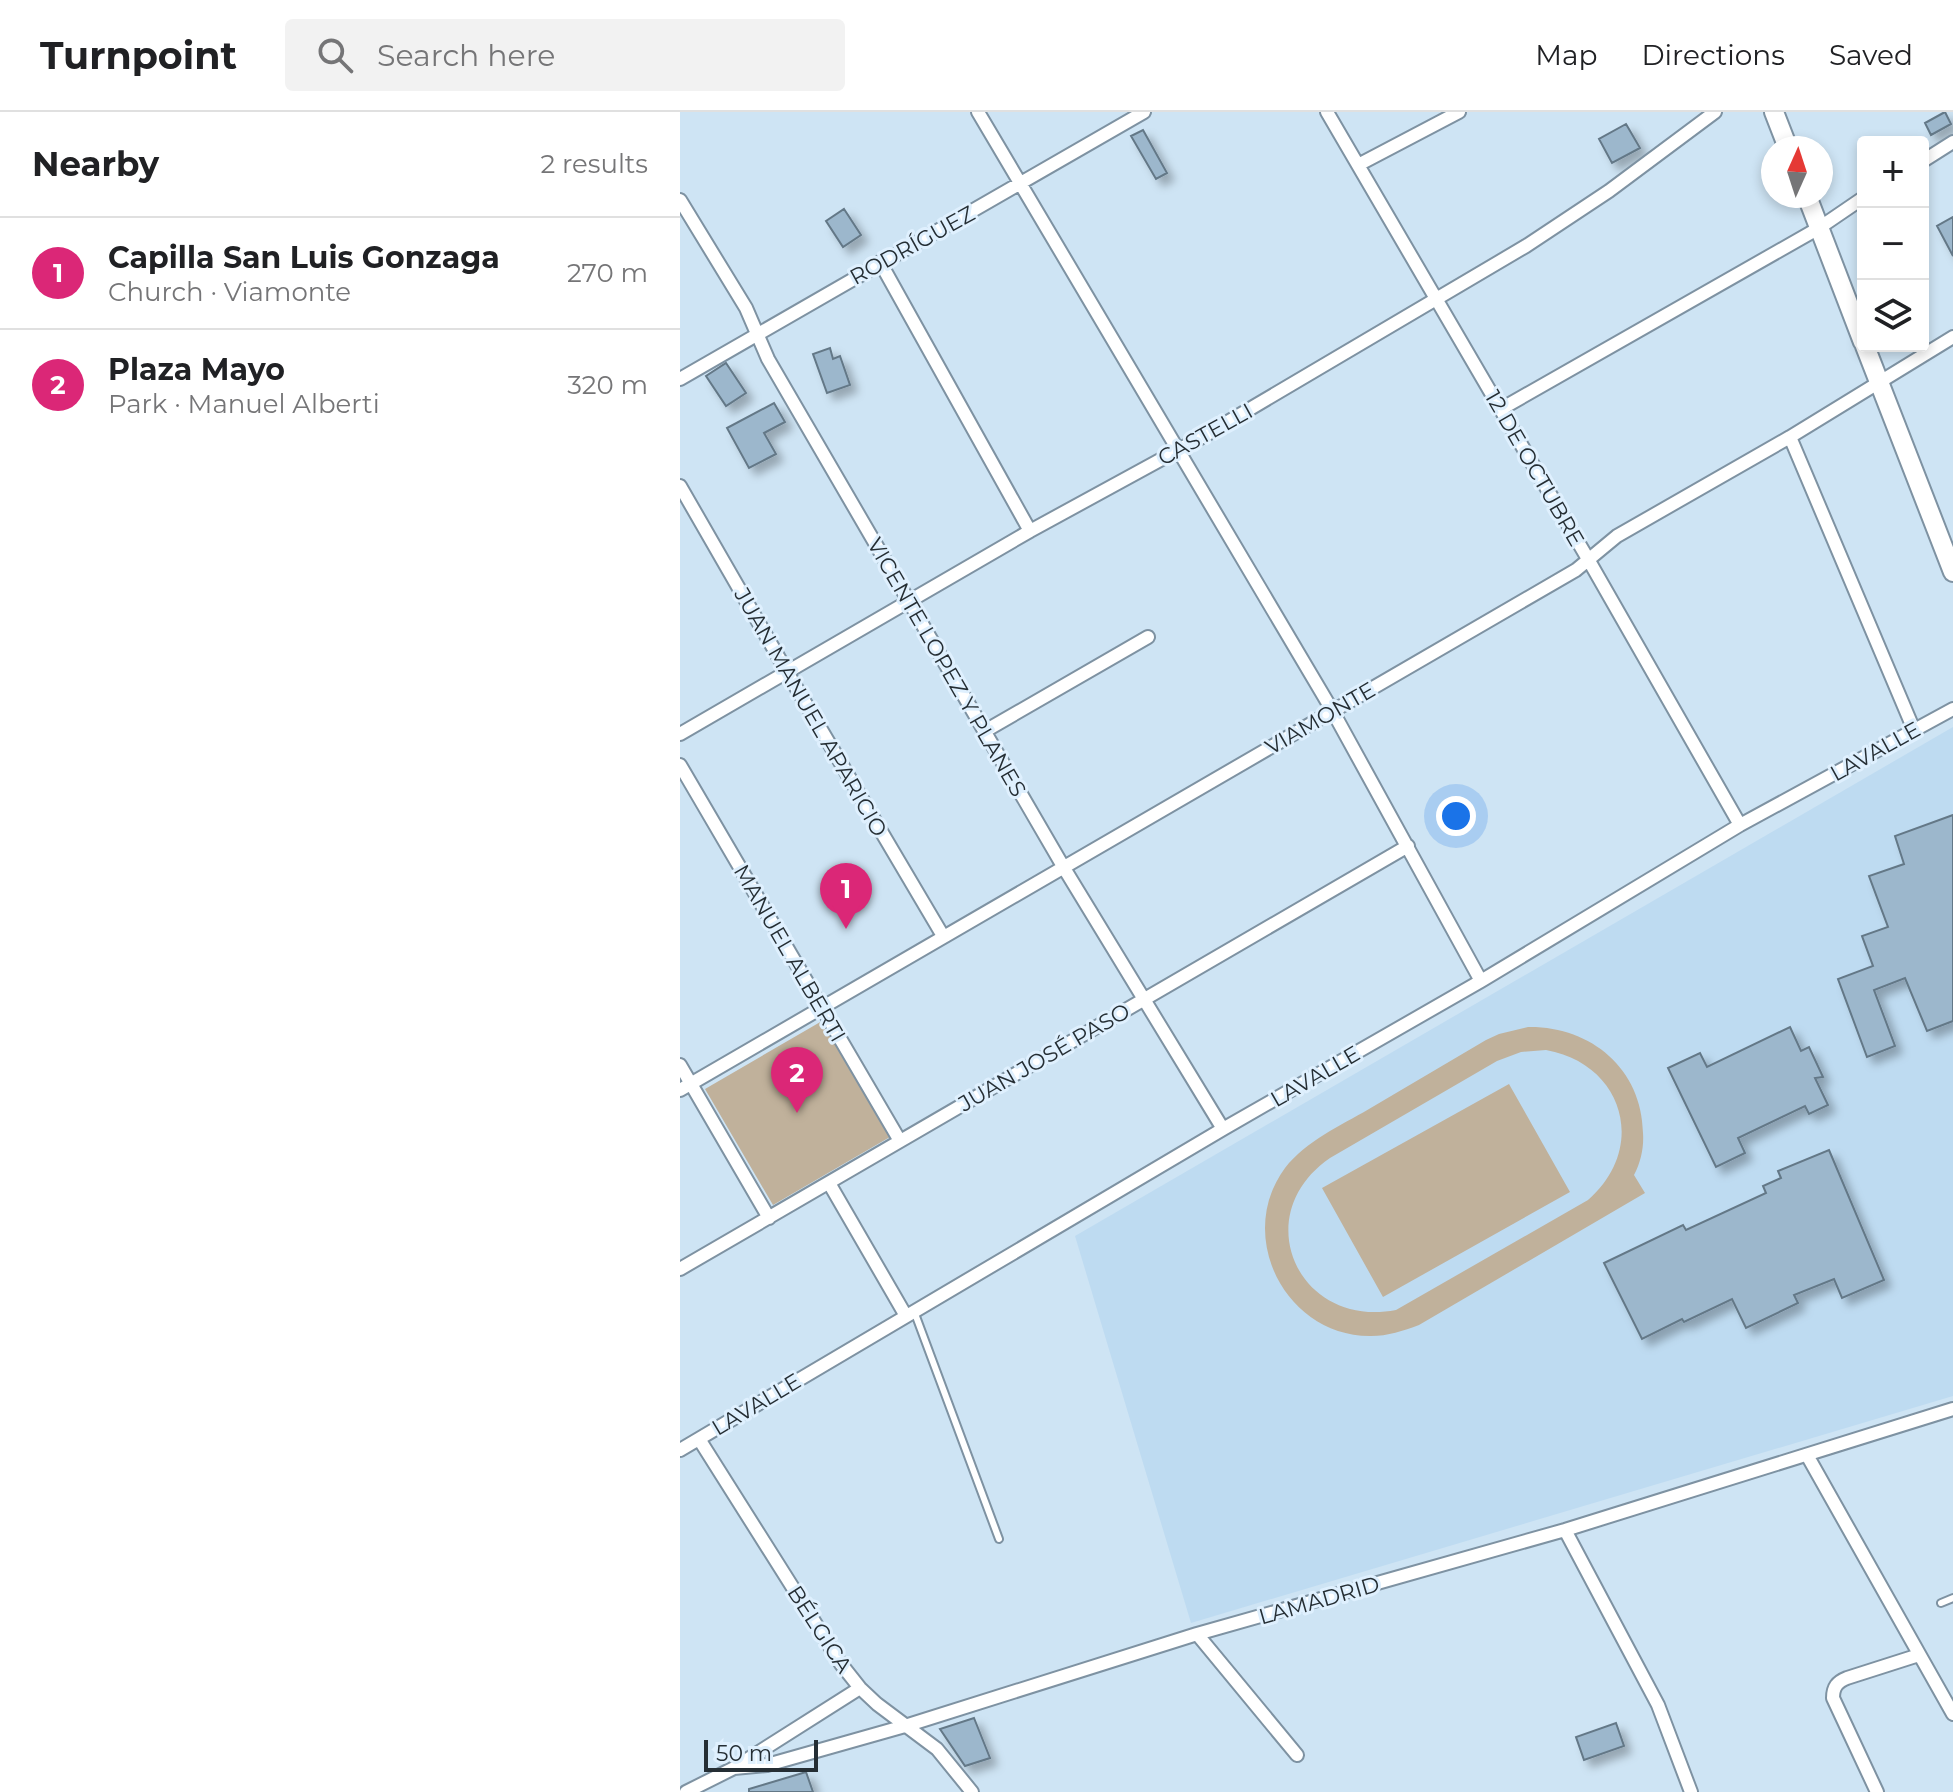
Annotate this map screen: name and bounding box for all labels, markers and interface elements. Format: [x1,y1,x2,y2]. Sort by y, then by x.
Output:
search box [285,19,845,91]
text: Turnpoint [40,32,237,79]
icon: search [313,33,357,77]
text: Search here [377,37,555,74]
text: Map [1535,38,1597,72]
text: Directions [1641,38,1785,72]
text: Saved [1829,38,1913,72]
north arrow [1761,136,1833,208]
map controls [1857,136,1929,352]
button: + [1857,136,1929,208]
text: Nearby [32,143,159,185]
text: 2 results [540,148,648,180]
street label: RODRÍGUEZ [845,200,979,291]
button: − [1857,208,1929,280]
text: Capilla San Luis Gonzaga [108,239,500,276]
text: 1 [53,257,63,289]
text: 270 m [567,257,648,289]
text: Church · Viamonte [108,276,351,308]
button: layers [1857,280,1929,352]
text: Plaza Mayo [108,351,285,388]
text: 2 [50,369,66,401]
text: 320 m [567,369,648,401]
street label: 12 DE OCTUBRE [1479,385,1590,551]
text: Park · Manuel Alberti [108,388,380,420]
street label: CASTELLI [1153,397,1257,472]
street label: VICENTE LOPEZ Y PLANES [861,533,1032,802]
street label: JUAN MANUEL APARICIO [728,582,893,841]
street label: VIAMONTE [1261,676,1380,761]
street label: LAVALLE [1825,716,1925,787]
your location [1436,796,1476,836]
street label: MANUEL ALBERTI [728,860,851,1047]
pin: 1 [820,863,872,929]
street label: JUAN JOSÉ PASO [953,997,1135,1118]
street label: LAVALLE [1266,1040,1365,1113]
pin: 2 [771,1047,823,1113]
street label: LAVALLE [707,1367,806,1441]
street label: LAMADRID [1256,1570,1383,1631]
street label: BÉLGICA [781,1581,858,1678]
scale bar [704,1736,818,1772]
text: 50 m [716,1740,772,1767]

